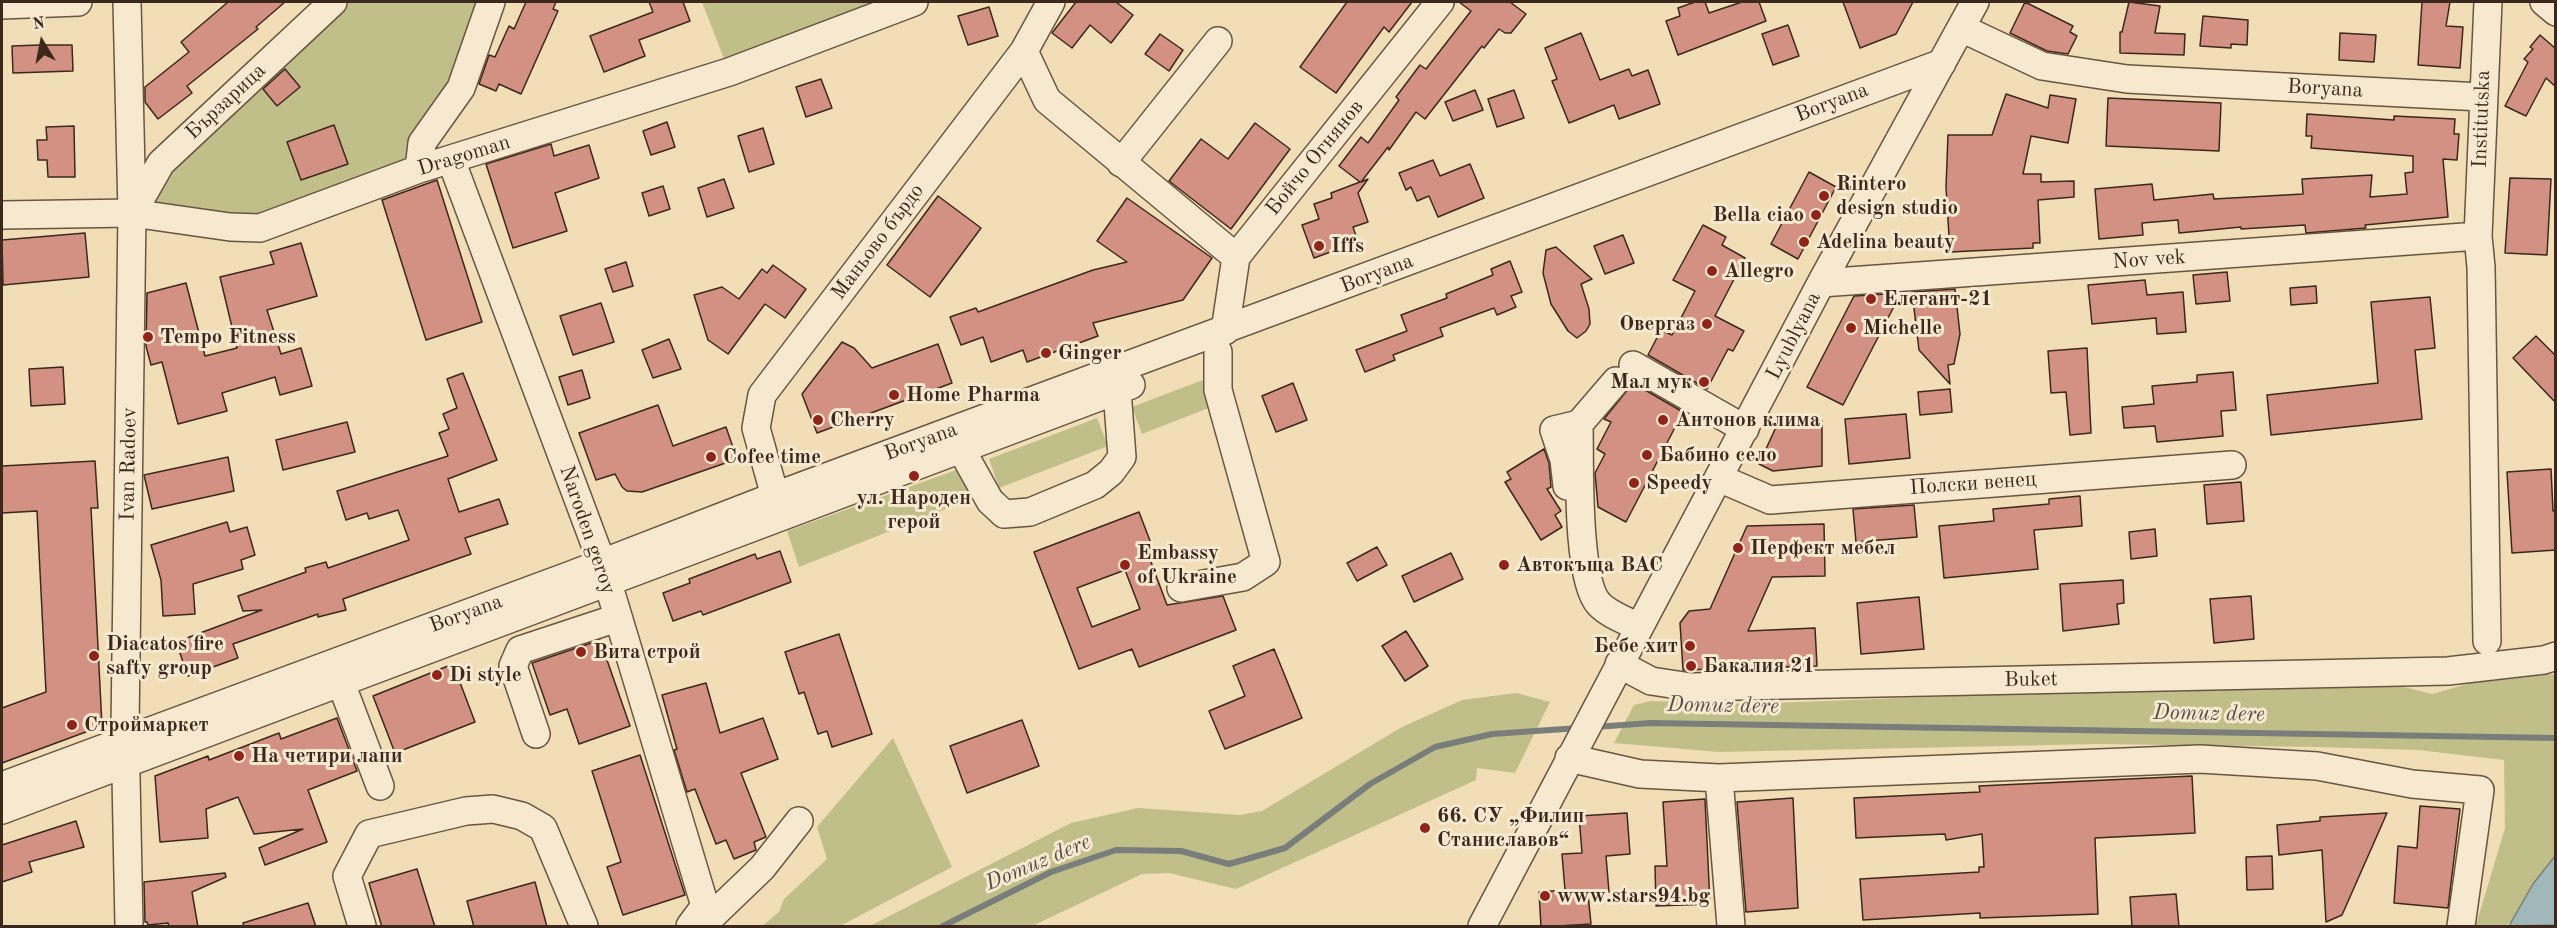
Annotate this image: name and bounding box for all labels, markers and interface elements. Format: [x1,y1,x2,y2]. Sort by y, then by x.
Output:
north arrow [12,12,72,72]
text: N [31,15,46,33]
street label: Бързарица [181,59,271,145]
street label: Institutska [2468,70,2496,168]
street label: Boryana [2286,74,2364,104]
street label: Boryana [1792,78,1872,128]
street label: Бойчо Огнянов [1261,95,1369,221]
street label: Dragoman [415,130,513,182]
place label: Rintero design studio [1836,171,1958,221]
street label: Маньово бърдо [826,179,930,305]
marker: Rintero design studio [1817,189,1831,203]
place label: Bella ciao [1712,202,1804,228]
marker: Bella ciao [1809,208,1823,222]
place label: Adelina beauty [1816,229,1955,255]
place label: Iffs [1331,233,1364,259]
marker: Adelina beauty [1797,235,1811,249]
marker: Iffs [1312,239,1326,253]
street label: Nov vek [2112,245,2186,275]
street label: Boryana [1337,249,1417,299]
place label: Allegro [1724,258,1794,284]
marker: Allegro [1705,264,1719,278]
place label: Елегант-21 [1883,286,1992,312]
street label: Lyublyana [1761,288,1827,384]
marker: Елегант-21 [1864,292,1878,306]
place label: Овергаз [1619,311,1695,337]
place label: Michelle [1863,315,1942,341]
marker: Овергаз [1700,317,1714,331]
marker: Michelle [1844,321,1858,335]
place label: Tempo Fitness [160,324,296,350]
marker: Tempo Fitness [141,330,155,344]
place label: Ginger [1058,340,1122,366]
marker: Ginger [1039,346,1053,360]
place label: Мал мук [1610,369,1692,395]
marker: Мал мук [1697,375,1711,389]
place label: Home Pharma [906,382,1040,408]
marker: Home Pharma [887,388,901,402]
street label: Ivan Radoev [115,407,143,521]
place label: Cherry [830,407,895,433]
place label: Антонов клима [1675,407,1820,433]
marker: Cherry [811,413,825,427]
marker: Антонов клима [1656,413,1670,427]
street label: Boryana [881,417,961,467]
place label: Бабино село [1659,442,1777,468]
place label: Cofee time [723,444,821,470]
marker: Бабино село [1640,448,1654,462]
marker: Cofee time [704,450,718,464]
street label: Naroden geroy [553,462,621,598]
street label: Полски венец [1909,467,2037,501]
marker: ул. Народен герой [907,469,921,483]
place label: Speedy [1646,470,1713,496]
marker: Speedy [1627,476,1641,490]
place label: ул. Народен герой [857,485,971,535]
place label: Перфект мебел [1750,535,1895,561]
place label: Embassy of Ukraine [1137,540,1237,590]
marker: Перфект мебел [1731,541,1745,555]
place label: Автокъща ВАС [1516,552,1663,578]
marker: Embassy of Ukraine [1118,558,1132,572]
marker: Автокъща ВАС [1497,558,1511,572]
street label: Boryana [426,589,506,639]
place label: Diacatos fire safty group [106,631,224,681]
place label: Бебе хит [1594,633,1678,659]
place label: Вита строй [593,639,701,665]
marker: Бебе хит [1683,639,1697,653]
marker: Вита строй [574,645,588,659]
marker: Diacatos fire safty group [87,649,101,663]
place label: Бакалия 21 [1703,653,1815,679]
marker: Бакалия 21 [1684,659,1698,673]
place label: Di style [449,662,522,688]
street label: Buket [2004,667,2058,693]
marker: Di style [430,668,444,682]
water label: Domuz dere [1667,692,1779,720]
water label: Domuz dere [2153,700,2265,728]
place label: Строймаркет [84,712,209,738]
marker: Строймаркет [65,718,79,732]
place label: На четири лапи [251,743,403,769]
marker: На четири лапи [232,749,246,763]
place label: 66. СУ „Филип Станиславов“ [1437,803,1584,853]
marker: 66. СУ „Филип Станиславов“ [1418,821,1432,835]
water label: Domuz dere [981,829,1095,897]
place label: www.stars94.bg [1557,883,1710,909]
marker: www.stars94.bg [1538,889,1552,903]

